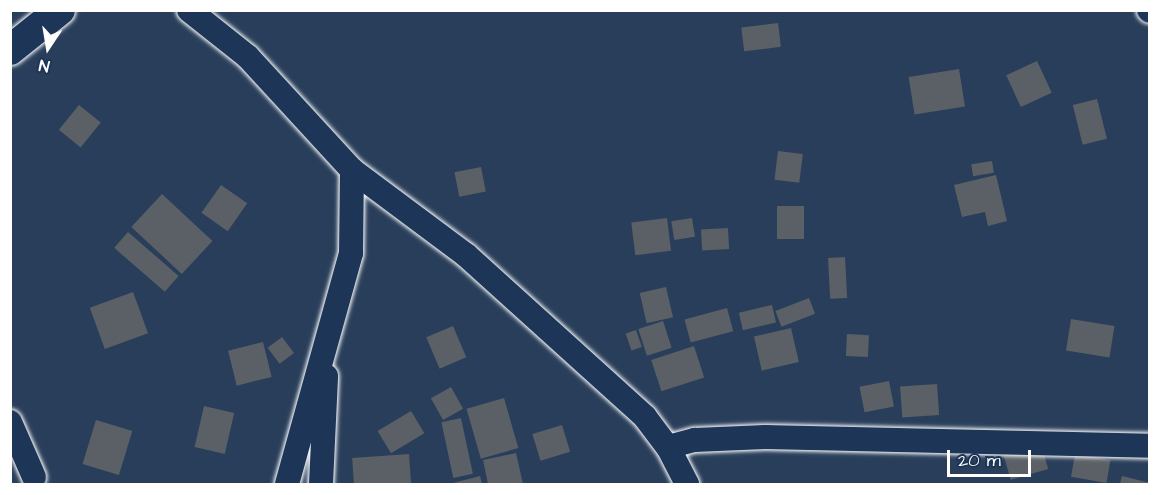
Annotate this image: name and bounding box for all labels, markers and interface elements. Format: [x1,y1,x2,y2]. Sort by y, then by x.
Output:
north arrow [18,18,78,78]
text: N [37,54,51,77]
scale bar [950,438,1034,476]
text: 20 m [958,448,1001,473]

